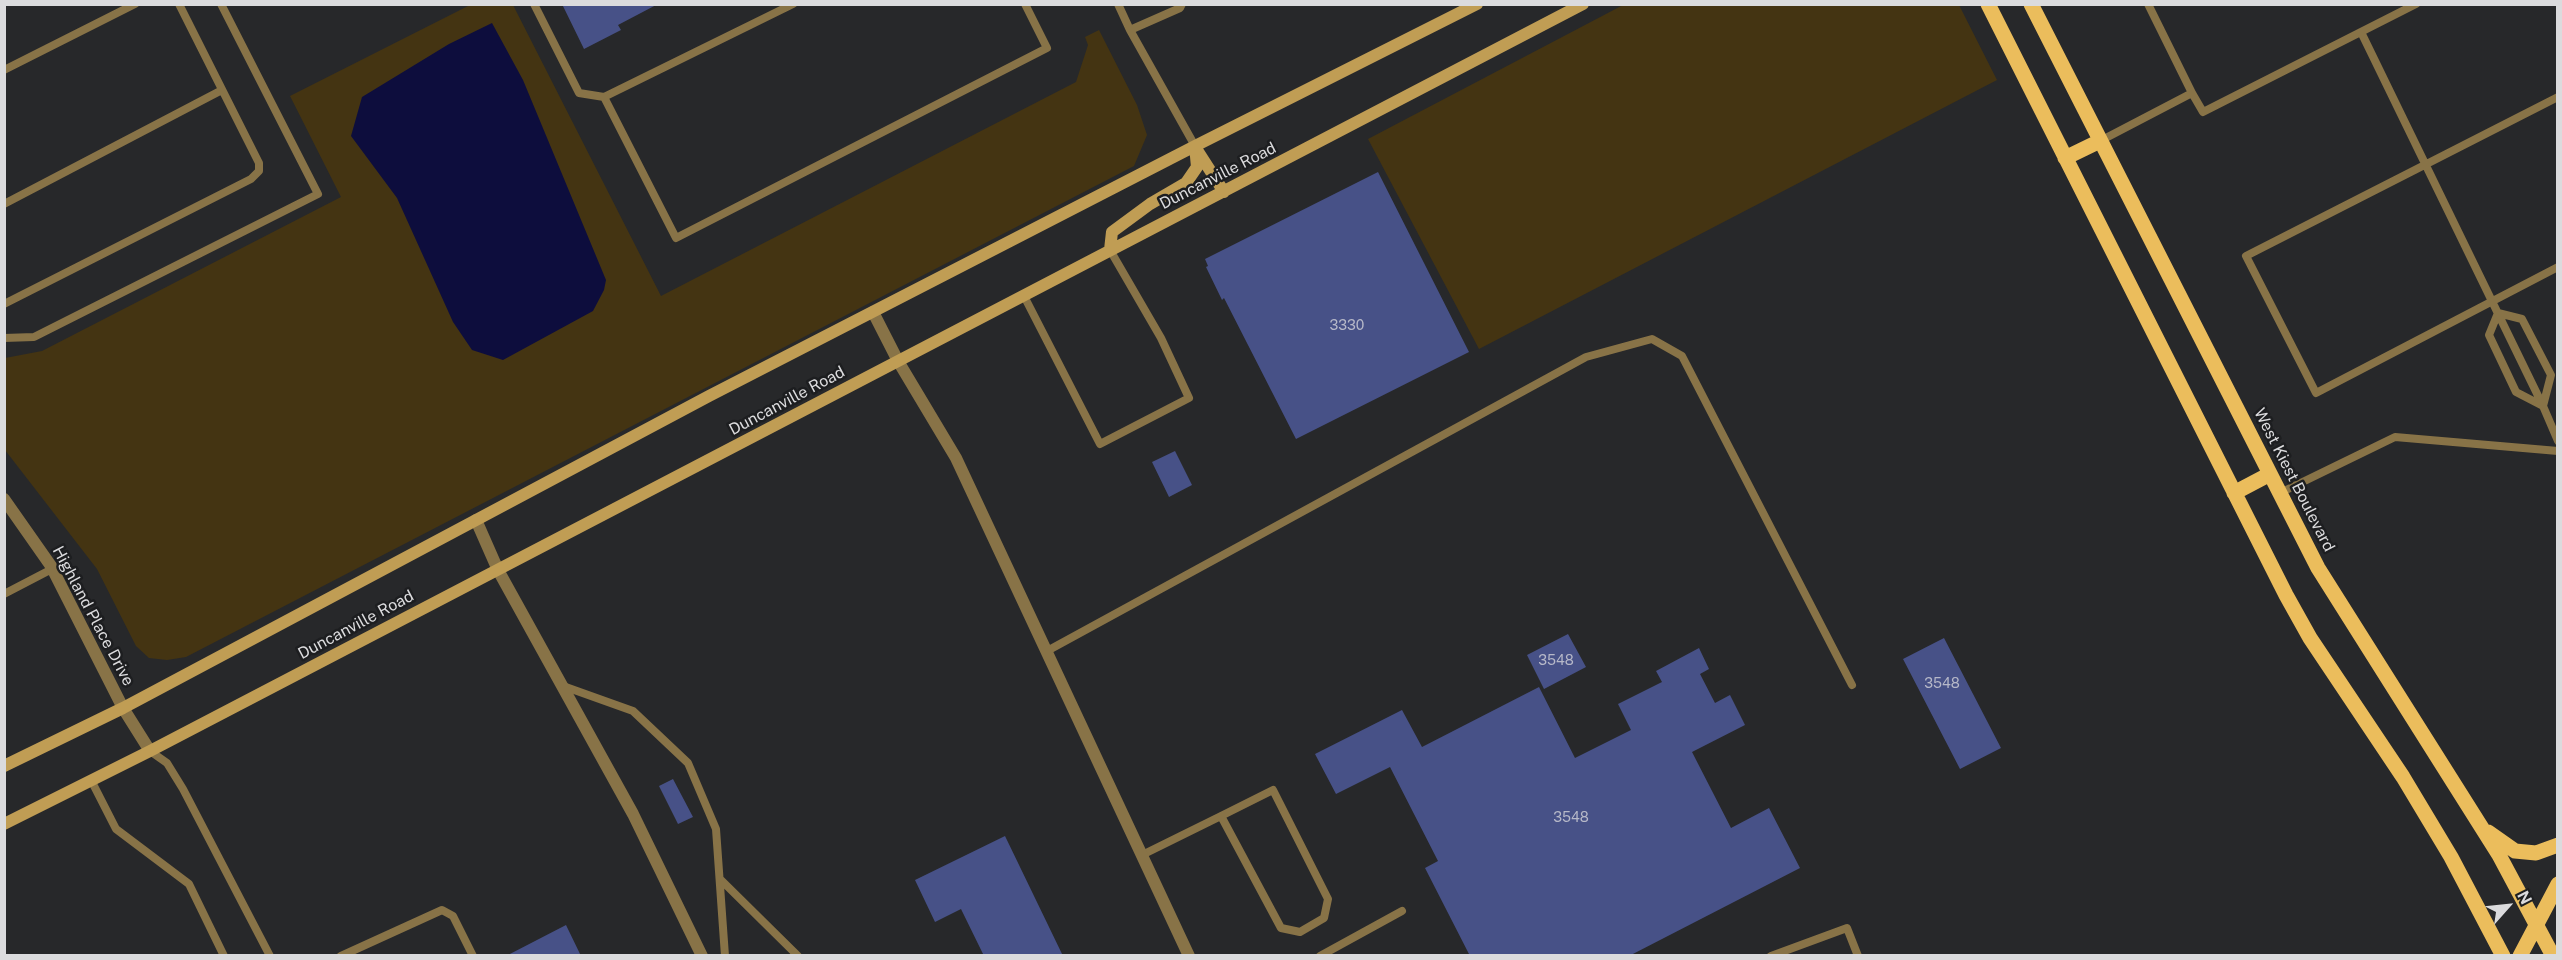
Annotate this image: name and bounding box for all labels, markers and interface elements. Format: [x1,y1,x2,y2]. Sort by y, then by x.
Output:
street label: Duncanville Road [1157,138,1279,214]
house number: 3330 [1330,318,1364,334]
street label: Duncanville Road [726,362,848,440]
street label: West Kiest Boulevard [2249,405,2339,555]
street label: Highland Place Drive [48,543,138,689]
street label: Duncanville Road [295,586,417,664]
house number: 3548 [1538,653,1574,669]
house number: 3548 [1924,676,1960,692]
house number: 3548 [1553,810,1589,826]
north arrow [2478,876,2538,936]
text: N [2513,888,2536,907]

